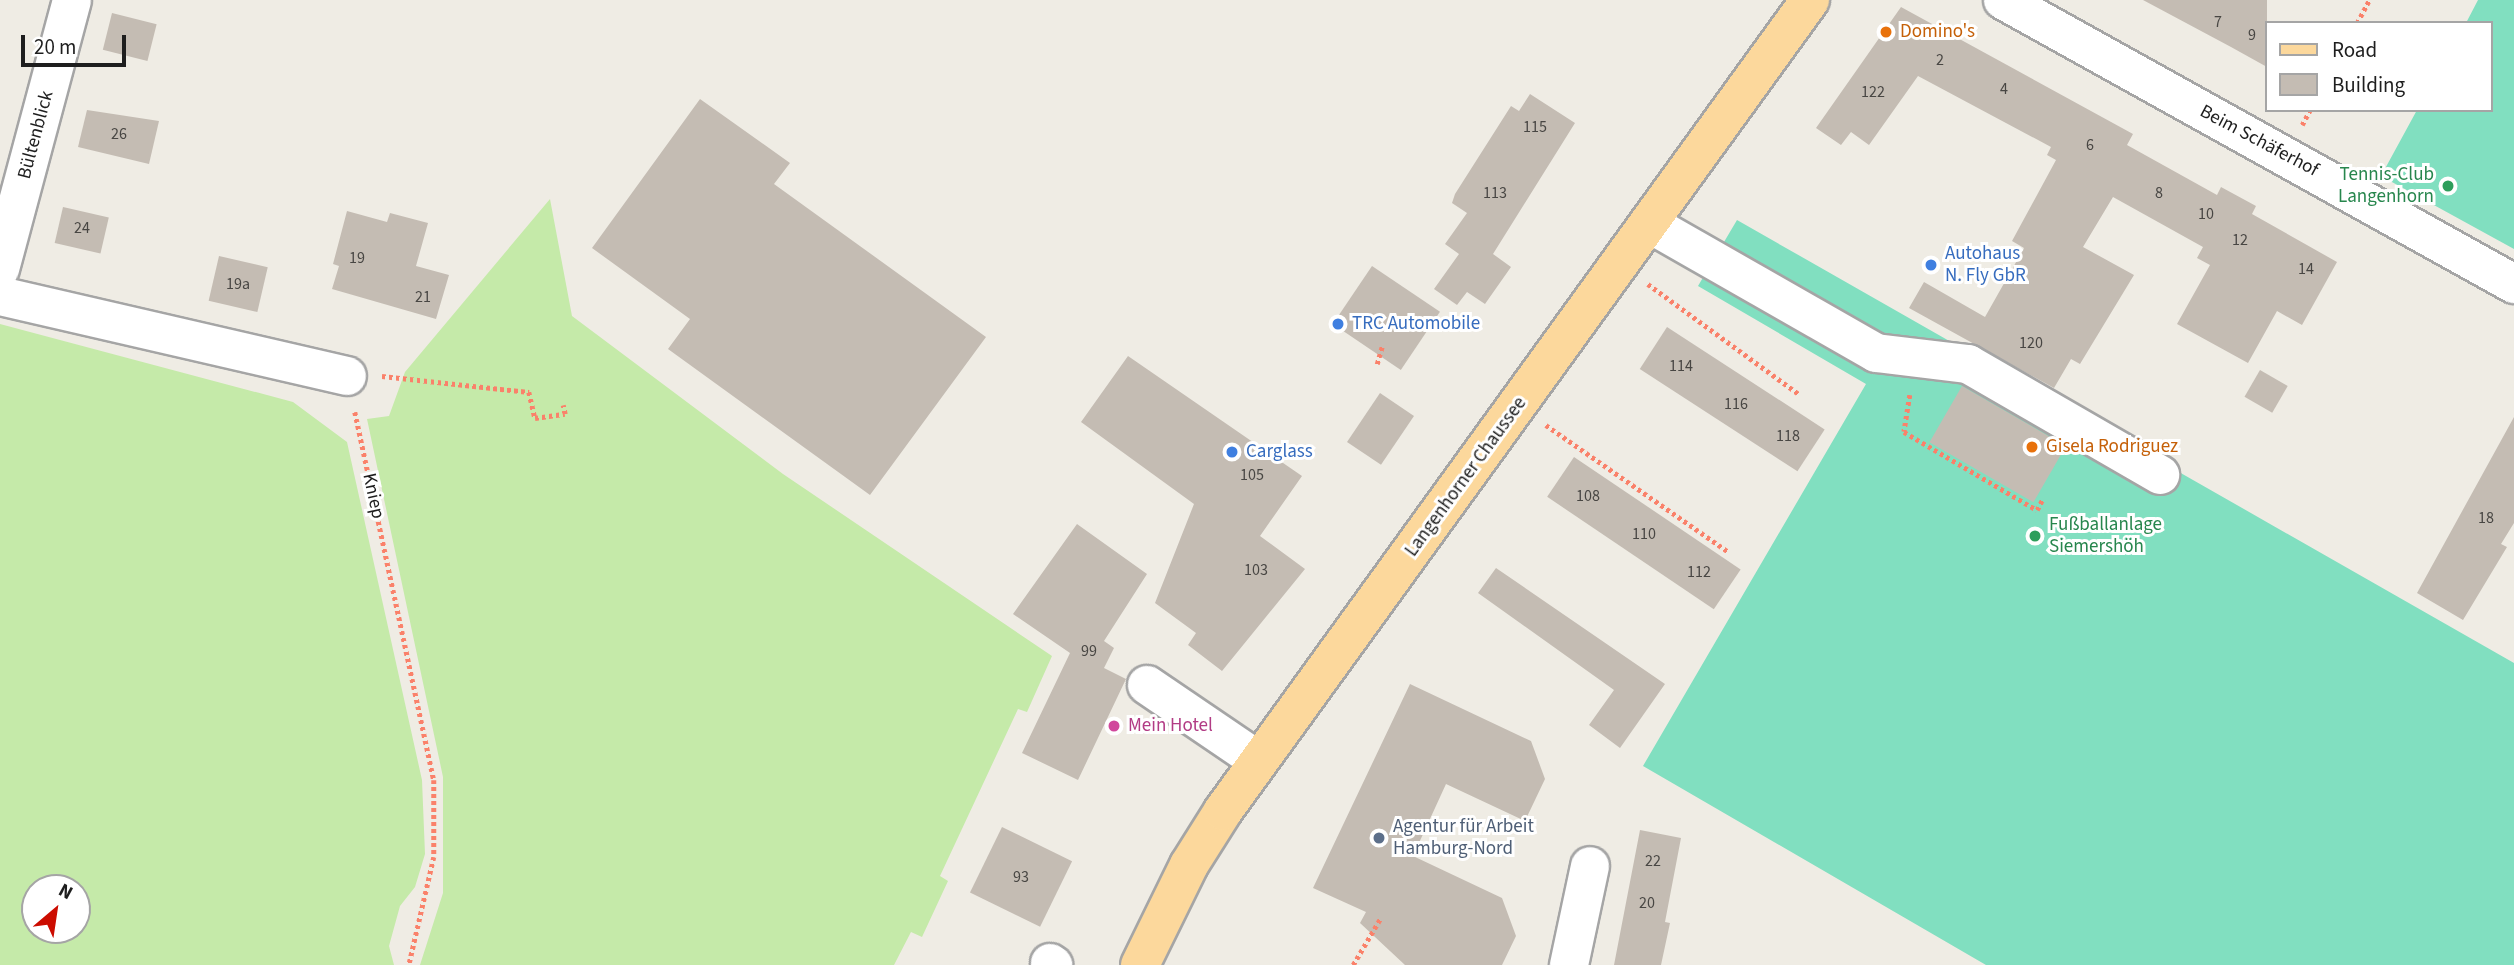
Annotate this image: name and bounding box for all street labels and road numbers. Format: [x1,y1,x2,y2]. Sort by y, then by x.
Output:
street label: Bültenblick [13,88,59,182]
street label: Beim Schäferhof [2196,100,2322,182]
street label: Langenhorner Chaussee [1400,393,1532,561]
street label: Kniep [357,471,389,521]

